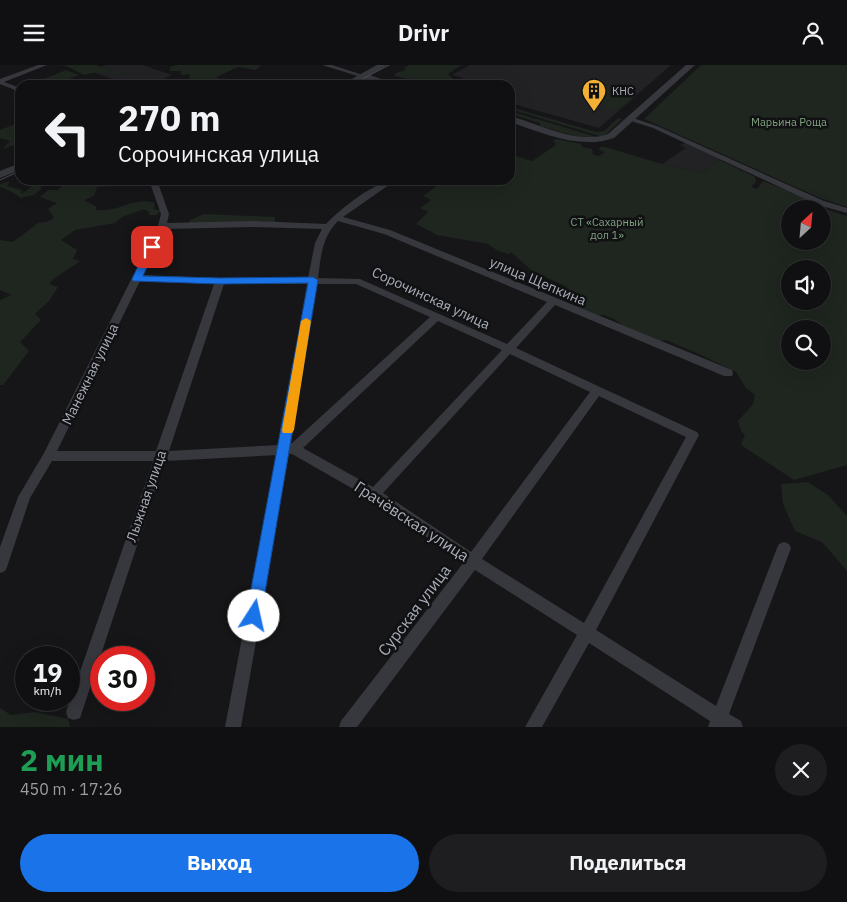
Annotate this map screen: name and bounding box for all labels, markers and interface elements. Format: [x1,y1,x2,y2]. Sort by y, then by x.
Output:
text: Drivr [398,18,449,47]
icon: menu [20,19,48,47]
icon: person [799,19,827,47]
building icon: КНС [581,78,607,112]
place label: КНС [612,84,634,98]
text: 270 m [118,95,221,141]
icon: left [35,100,100,165]
park label: Марьина Роща [751,115,827,129]
text: Сорочинская улица [118,139,319,168]
north arrow [781,200,831,250]
map controls [781,200,831,370]
park label: СТ «Сахарный дол 1» [571,215,643,242]
pin [131,226,173,268]
icon: arrive [138,233,166,261]
street label: улица Щепкина [487,253,590,310]
button: sound [781,260,831,310]
street label: Сорочинская улица [369,263,493,333]
street label: Манежная улица [58,320,123,428]
button: search [781,320,831,370]
street label: Лыжная улица [122,447,170,544]
street label: Грачёвская улица [351,476,474,566]
street label: Сурская улица [373,560,455,660]
position arrow [227,589,279,641]
speed limit sign: 30 [90,646,155,711]
text: 19 [32,656,63,689]
text: km/h [33,683,62,698]
text: 2 мин [20,740,104,779]
button: close [775,744,827,796]
text: 450 m · 17:26 [20,779,122,799]
button: Выход [20,834,419,892]
button: Поделиться [429,834,827,892]

